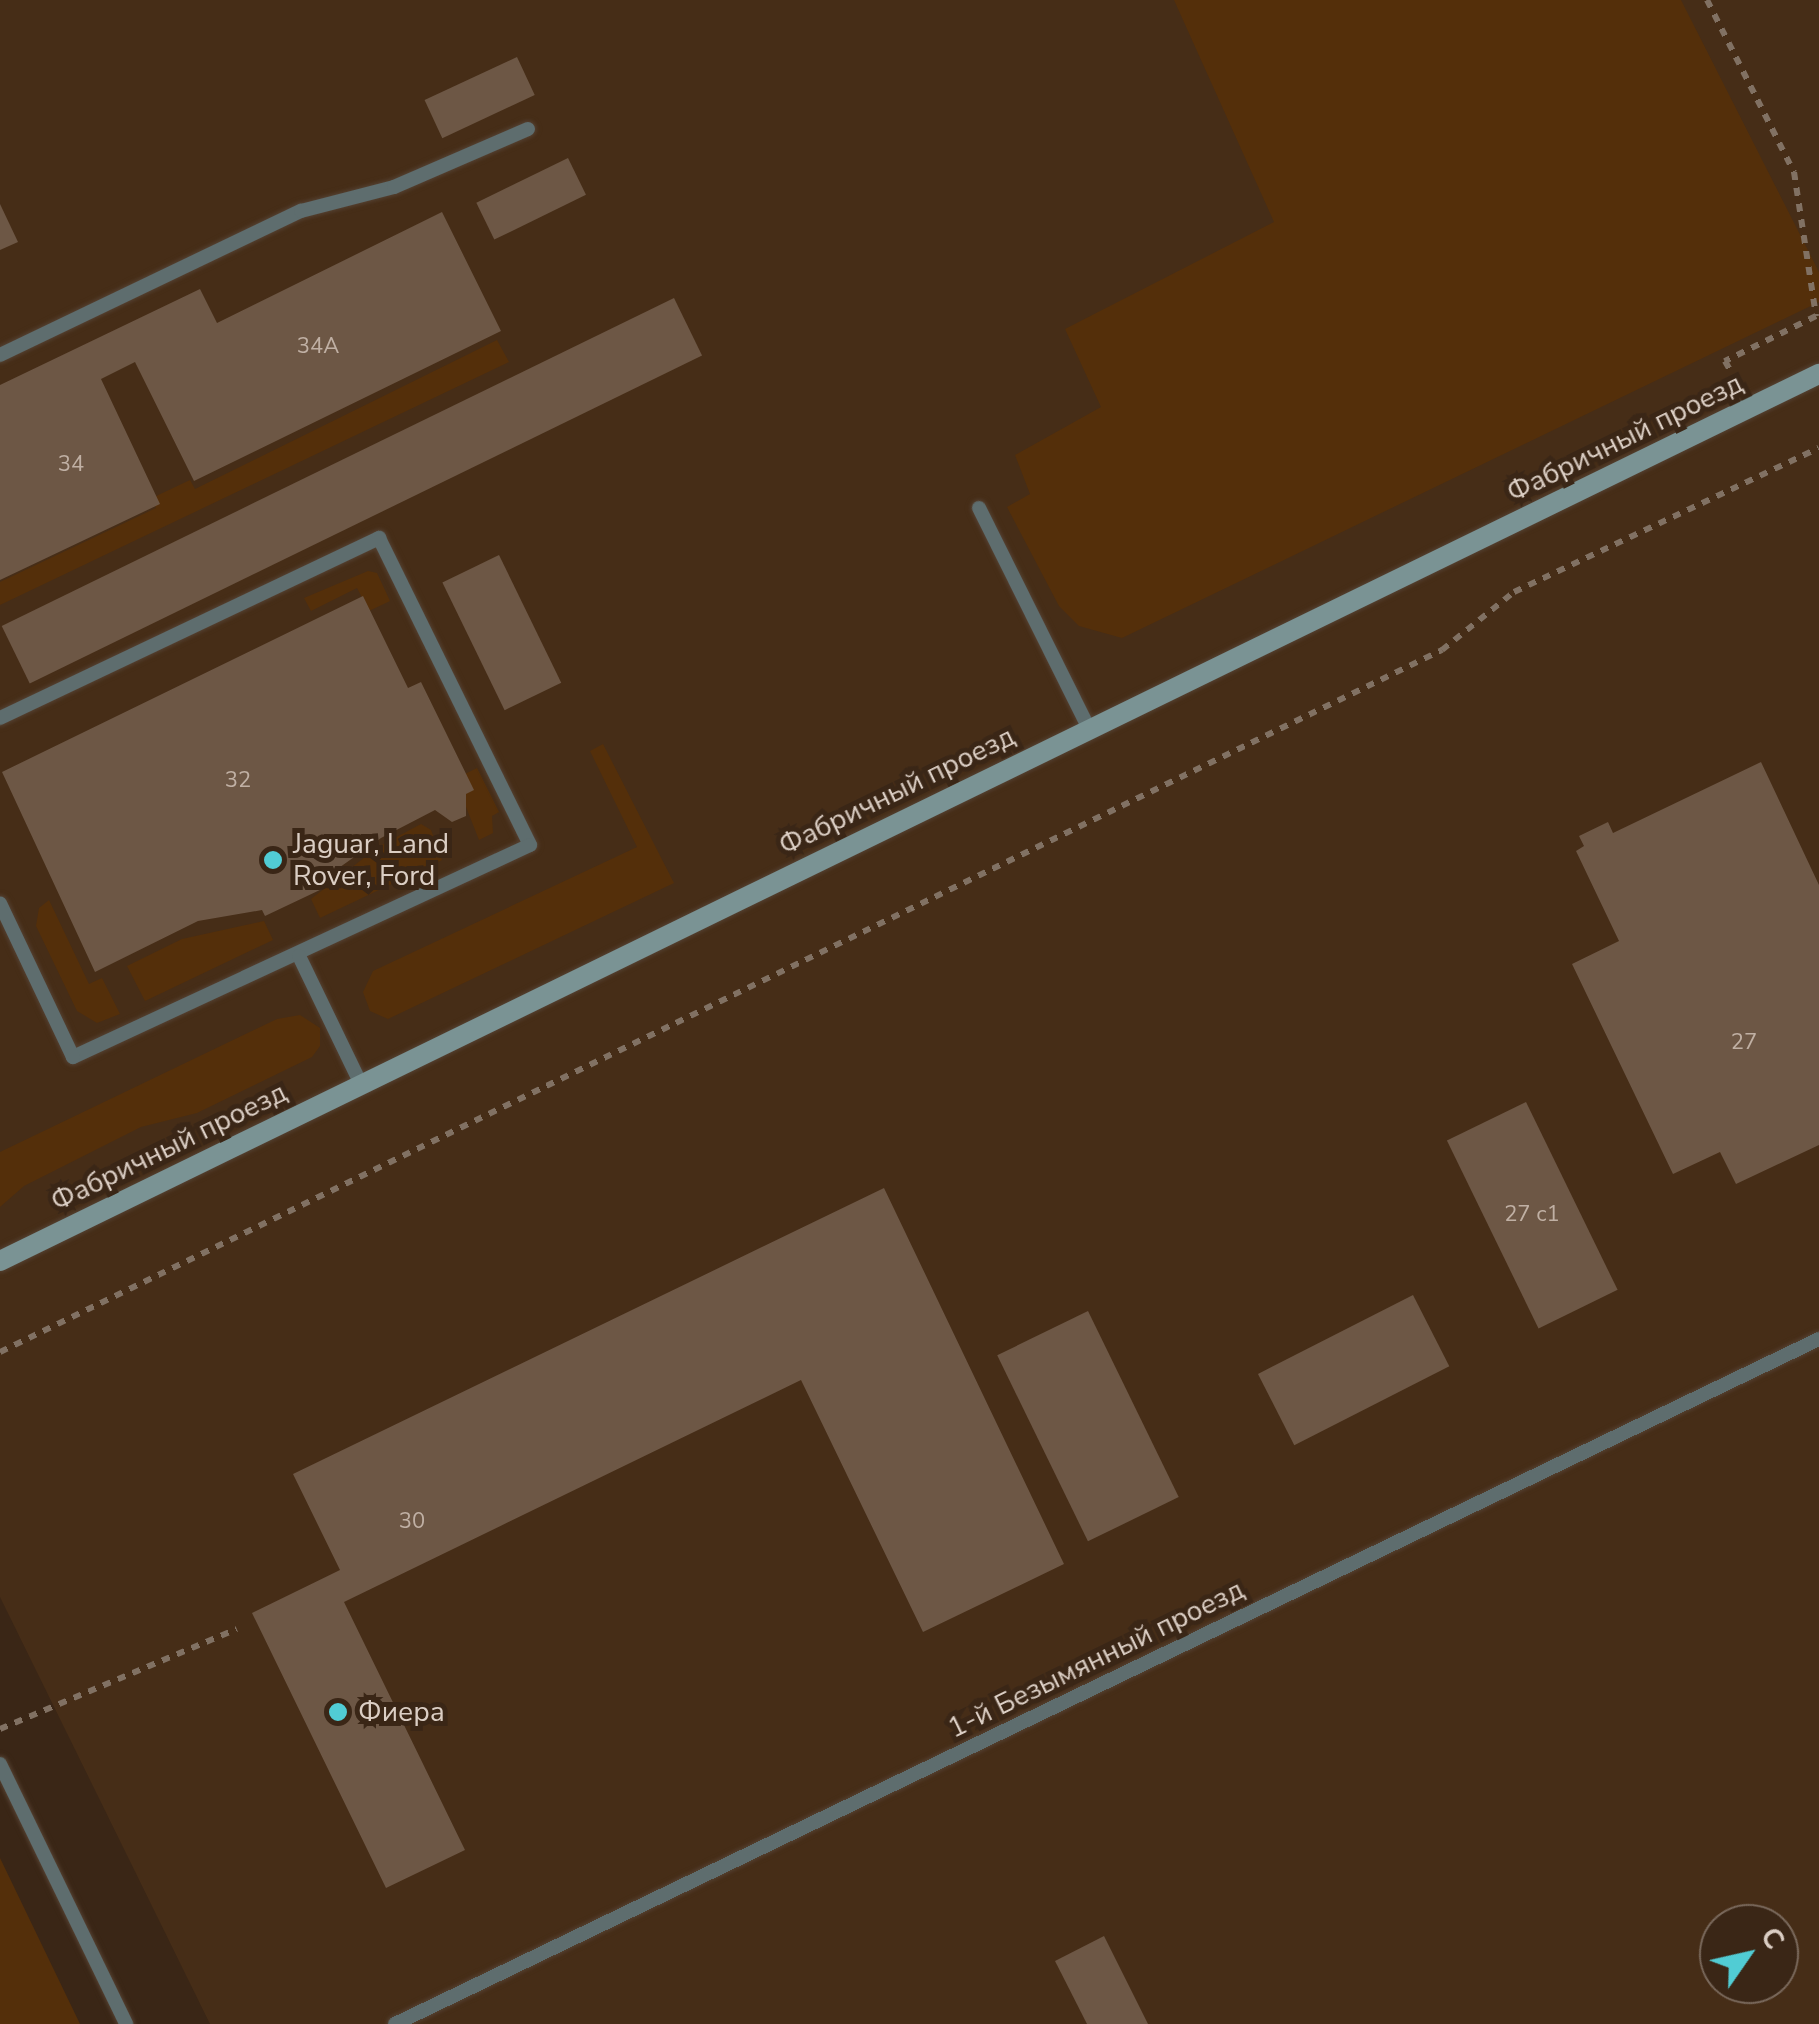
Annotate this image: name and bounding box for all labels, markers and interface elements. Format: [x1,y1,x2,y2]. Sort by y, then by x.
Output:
house number: 34А [297,334,339,360]
street label: Фабричный проезд [1502,366,1748,510]
house number: 34 [58,452,84,478]
street label: Фабричный проезд [774,719,1020,863]
house number: 32 [225,768,251,794]
place label: Jaguar, Land Rover, Ford [293,827,449,893]
marker: Jaguar, Land Rover, Ford [262,849,284,871]
house number: 27 [1731,1030,1757,1056]
street label: Фабричный проезд [46,1075,292,1219]
house number: 27 с1 [1504,1202,1560,1228]
house number: 30 [399,1509,425,1535]
street label: 1-й Безымянный проезд [942,1573,1250,1745]
place label: Фиера [358,1695,445,1729]
marker: Фиера [327,1701,349,1723]
north arrow [1699,1904,1799,2004]
text: С [1751,1920,1793,1957]

